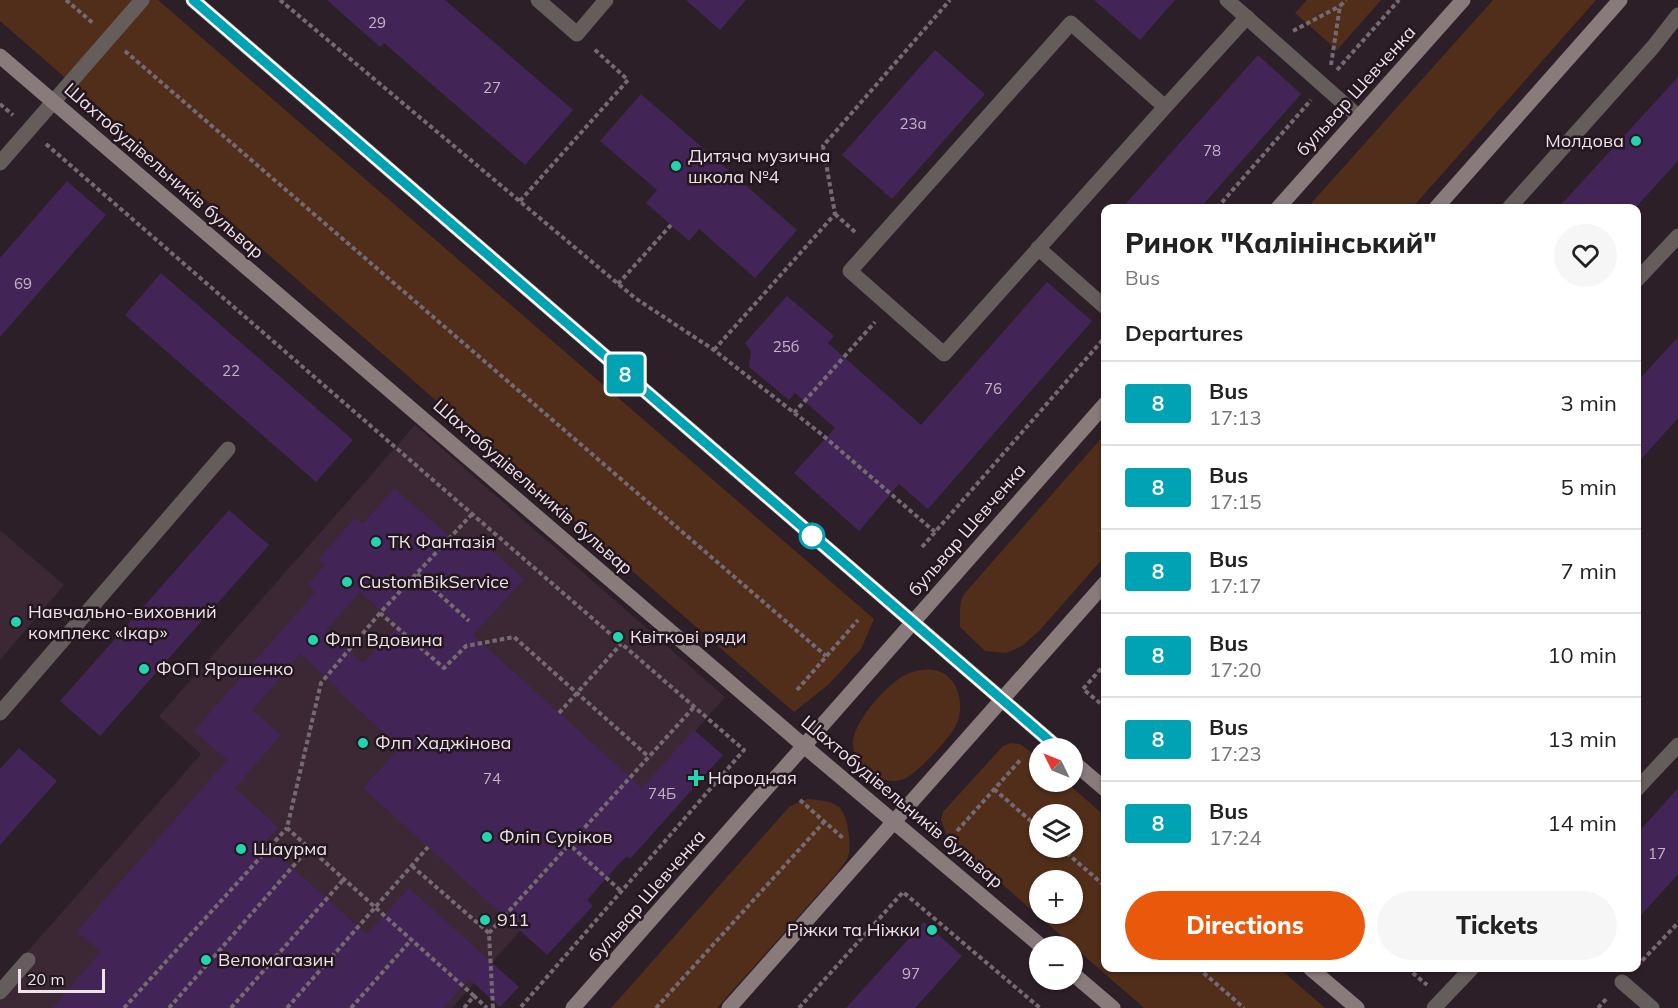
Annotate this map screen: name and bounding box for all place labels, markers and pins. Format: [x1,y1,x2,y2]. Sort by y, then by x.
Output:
place label: Молдова [1545,129,1624,152]
marker: Молдова [1629,134,1643,148]
place label: Дитяча музична школа №4 [688,144,831,188]
marker: Дитяча музична школа №4 [669,159,683,173]
unlabelled marker [799,523,825,549]
place label: ТК Фантазія [388,530,495,553]
marker: ТК Фантазія [369,535,383,549]
place label: CustomBikService [359,570,509,593]
marker: CustomBikService [340,575,354,589]
place label: Навчально-виховний комплекс «Ікар» [28,600,217,644]
marker: Навчально-виховний комплекс «Ікар» [9,615,23,629]
place label: Квіткові ряди [630,625,746,648]
place label: Флп Вдовина [325,628,443,651]
marker: Квіткові ряди [611,630,625,644]
marker: Флп Вдовина [306,633,320,647]
place label: ФОП Ярошенко [156,657,293,680]
marker: ФОП Ярошенко [137,662,151,676]
place label: Флп Хаджінова [375,731,512,754]
marker: Флп Хаджінова [356,736,370,750]
place label: Народная [708,766,797,789]
marker: Народная [689,771,703,785]
place label: Фліп Суріков [499,825,612,848]
marker: Фліп Суріков [480,830,494,844]
place label: Шаурма [253,837,327,860]
marker: Шаурма [234,842,248,856]
place label: 911 [497,908,529,931]
marker: 911 [478,913,492,927]
place label: Ріжки та Ніжки [787,918,920,941]
marker: Ріжки та Ніжки [925,923,939,937]
place label: Веломагазин [218,948,334,971]
marker: Веломагазин [199,953,213,967]

